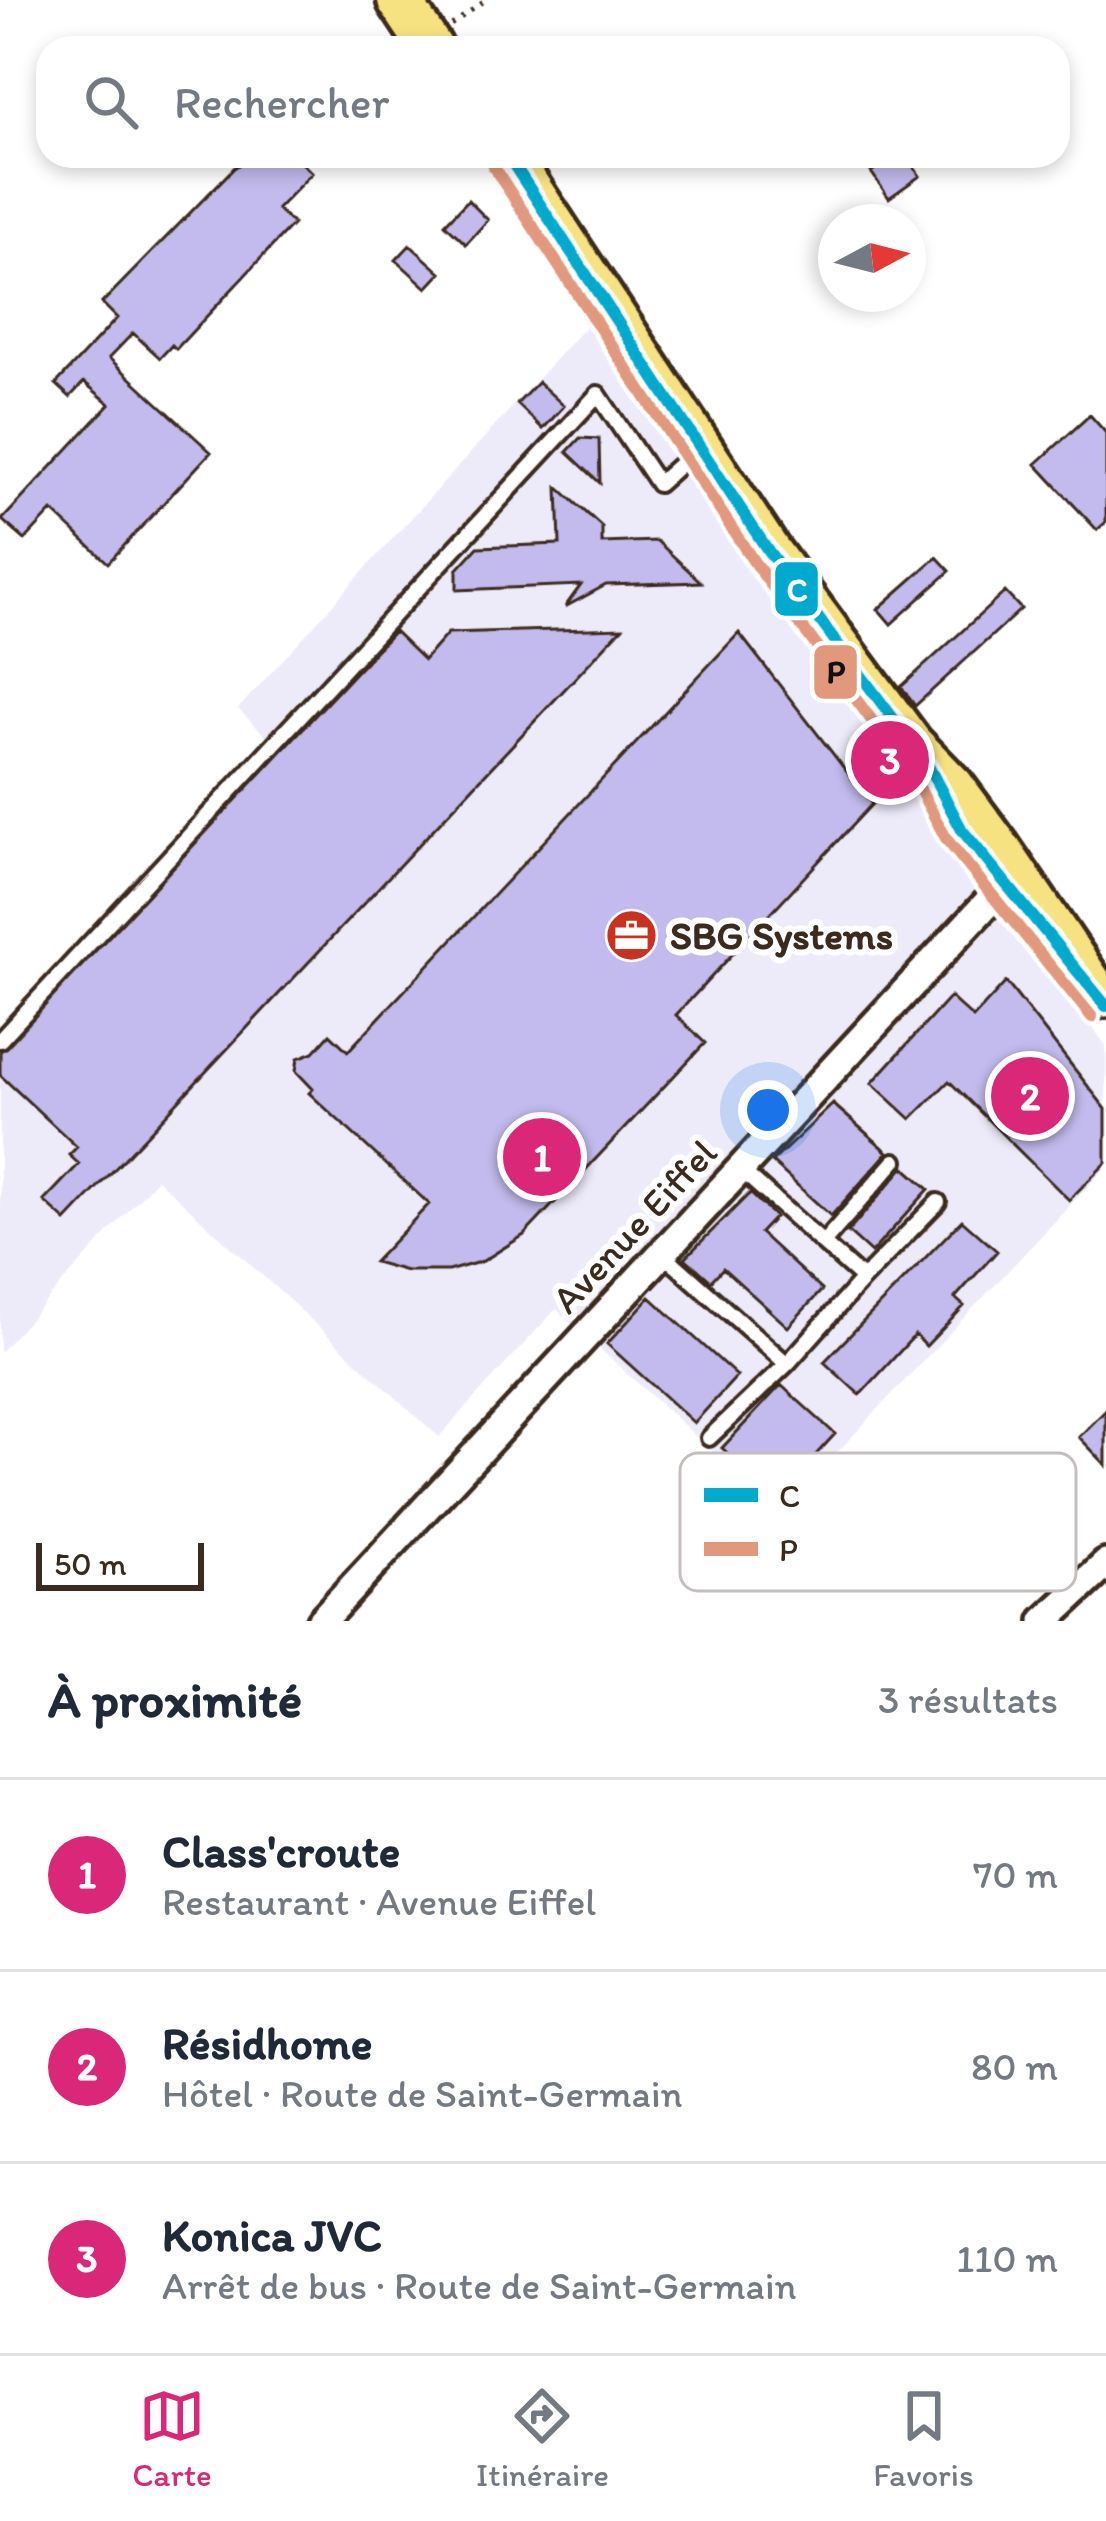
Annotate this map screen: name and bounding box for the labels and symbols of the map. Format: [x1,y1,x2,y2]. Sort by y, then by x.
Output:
north arrow [818,204,926,312]
line badge: C [773,560,820,618]
text: C [786,570,808,609]
line badge: P [812,643,859,701]
text: P [827,652,846,691]
pin: 3 [851,715,929,805]
office icon: SBG Systems [603,907,659,963]
place label: SBG Systems [670,912,893,959]
pin: 2 [991,1051,1069,1141]
your location [738,1080,798,1140]
pin: 1 [503,1112,581,1202]
street label: Avenue Eiffel [542,1129,726,1323]
legend [680,1453,1076,1591]
text: C [779,1476,800,1515]
text: P [779,1530,798,1569]
scale bar [36,1537,204,1590]

